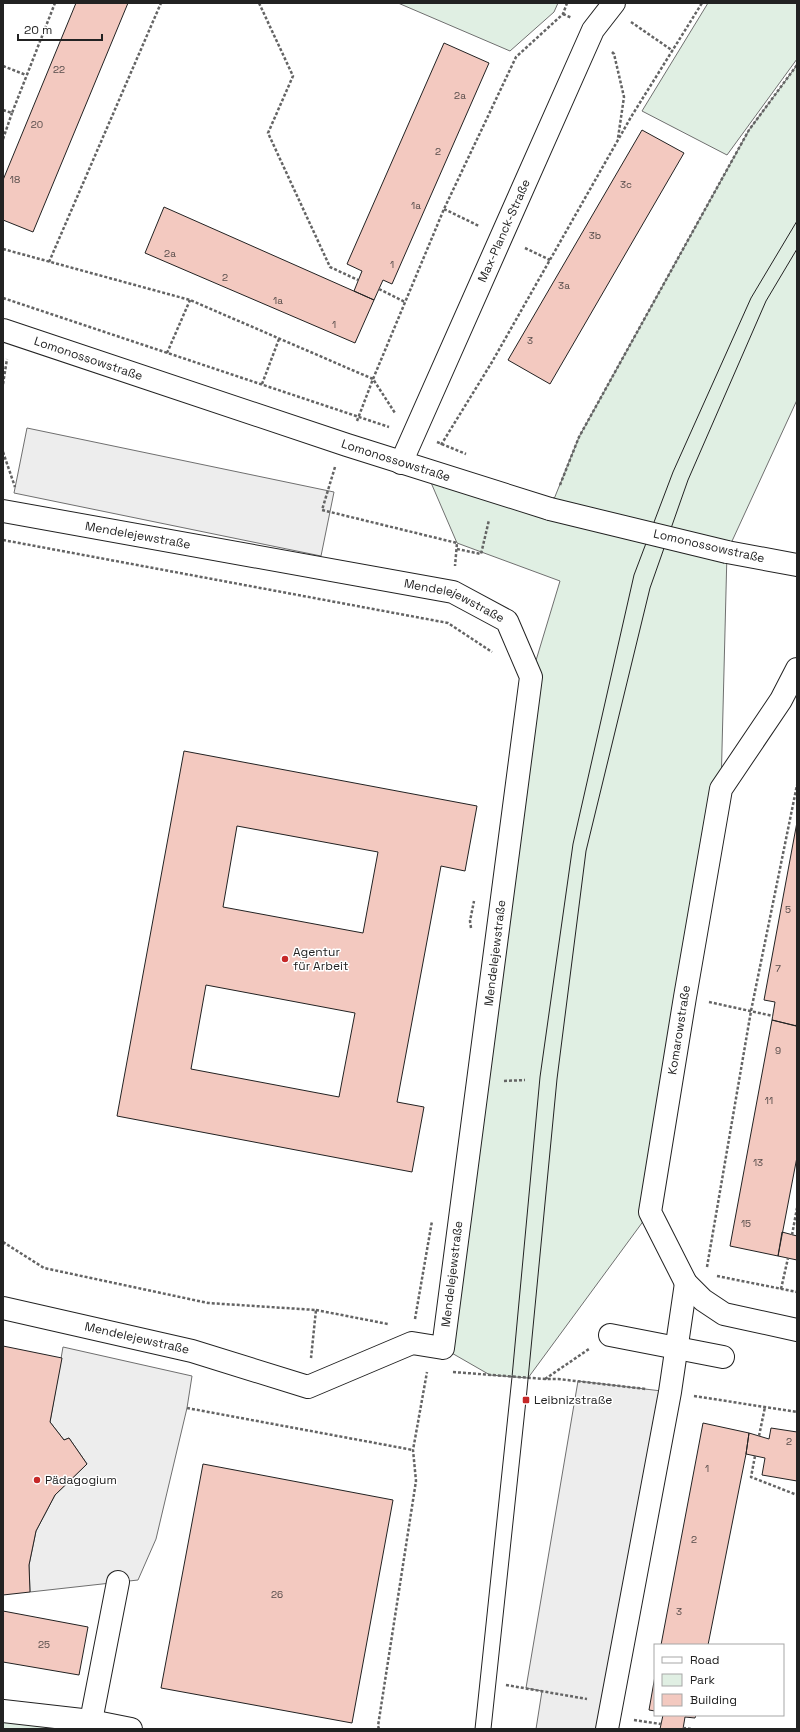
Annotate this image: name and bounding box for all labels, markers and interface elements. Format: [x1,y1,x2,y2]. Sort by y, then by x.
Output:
scale bar [18,16,102,42]
text: 20 m [24,22,52,38]
house number: 22 [53,63,65,76]
house number: 2a [454,89,466,102]
house number: 20 [31,118,43,131]
house number: 2 [435,145,441,158]
house number: 18 [10,173,20,186]
street label: Max-Planck-Straße [474,177,534,285]
house number: 3c [620,178,632,191]
house number: 1a [411,199,421,212]
house number: 3b [589,229,601,242]
house number: 2a [164,247,176,260]
house number: 1 [390,258,394,271]
house number: 2 [222,271,228,284]
house number: 3a [558,279,570,292]
house number: 1a [273,294,283,307]
house number: 1 [332,318,336,331]
street label: Lomonossowstraße [32,333,145,384]
house number: 3 [527,334,533,347]
street label: Lomonossowstraße [339,436,452,485]
street label: Mendelejewstraße [84,518,192,553]
street label: Lomonossowstraße [652,525,766,567]
street label: Mendelejewstraße [403,575,507,626]
street label: Mendelejewstraße [481,899,509,1007]
house number: 5 [785,903,791,916]
place label: Agentur für Arbeit [293,944,348,974]
marker: Agentur für Arbeit [280,954,290,964]
house number: 7 [775,962,781,975]
street label: Komarowstraße [664,984,694,1076]
house number: 9 [775,1044,781,1057]
house number: 11 [765,1094,773,1107]
house number: 13 [753,1156,763,1169]
house number: 15 [741,1217,751,1230]
street label: Mendelejewstraße [438,1220,466,1328]
street label: Mendelejewstraße [83,1318,191,1358]
place label: Leibnizstraße [534,1392,612,1408]
marker: Leibnizstraße [521,1395,531,1405]
house number: 2 [786,1435,792,1448]
house number: 1 [705,1462,709,1475]
place label: Pädagogium [45,1472,117,1488]
marker: Pädagogium [32,1475,42,1485]
house number: 2 [691,1533,697,1546]
house number: 26 [271,1588,283,1601]
house number: 3 [676,1605,682,1618]
house number: 25 [38,1638,50,1651]
legend [654,1644,784,1716]
text: Road [690,1652,719,1668]
text: Park [690,1672,715,1688]
text: Building [690,1692,737,1708]

